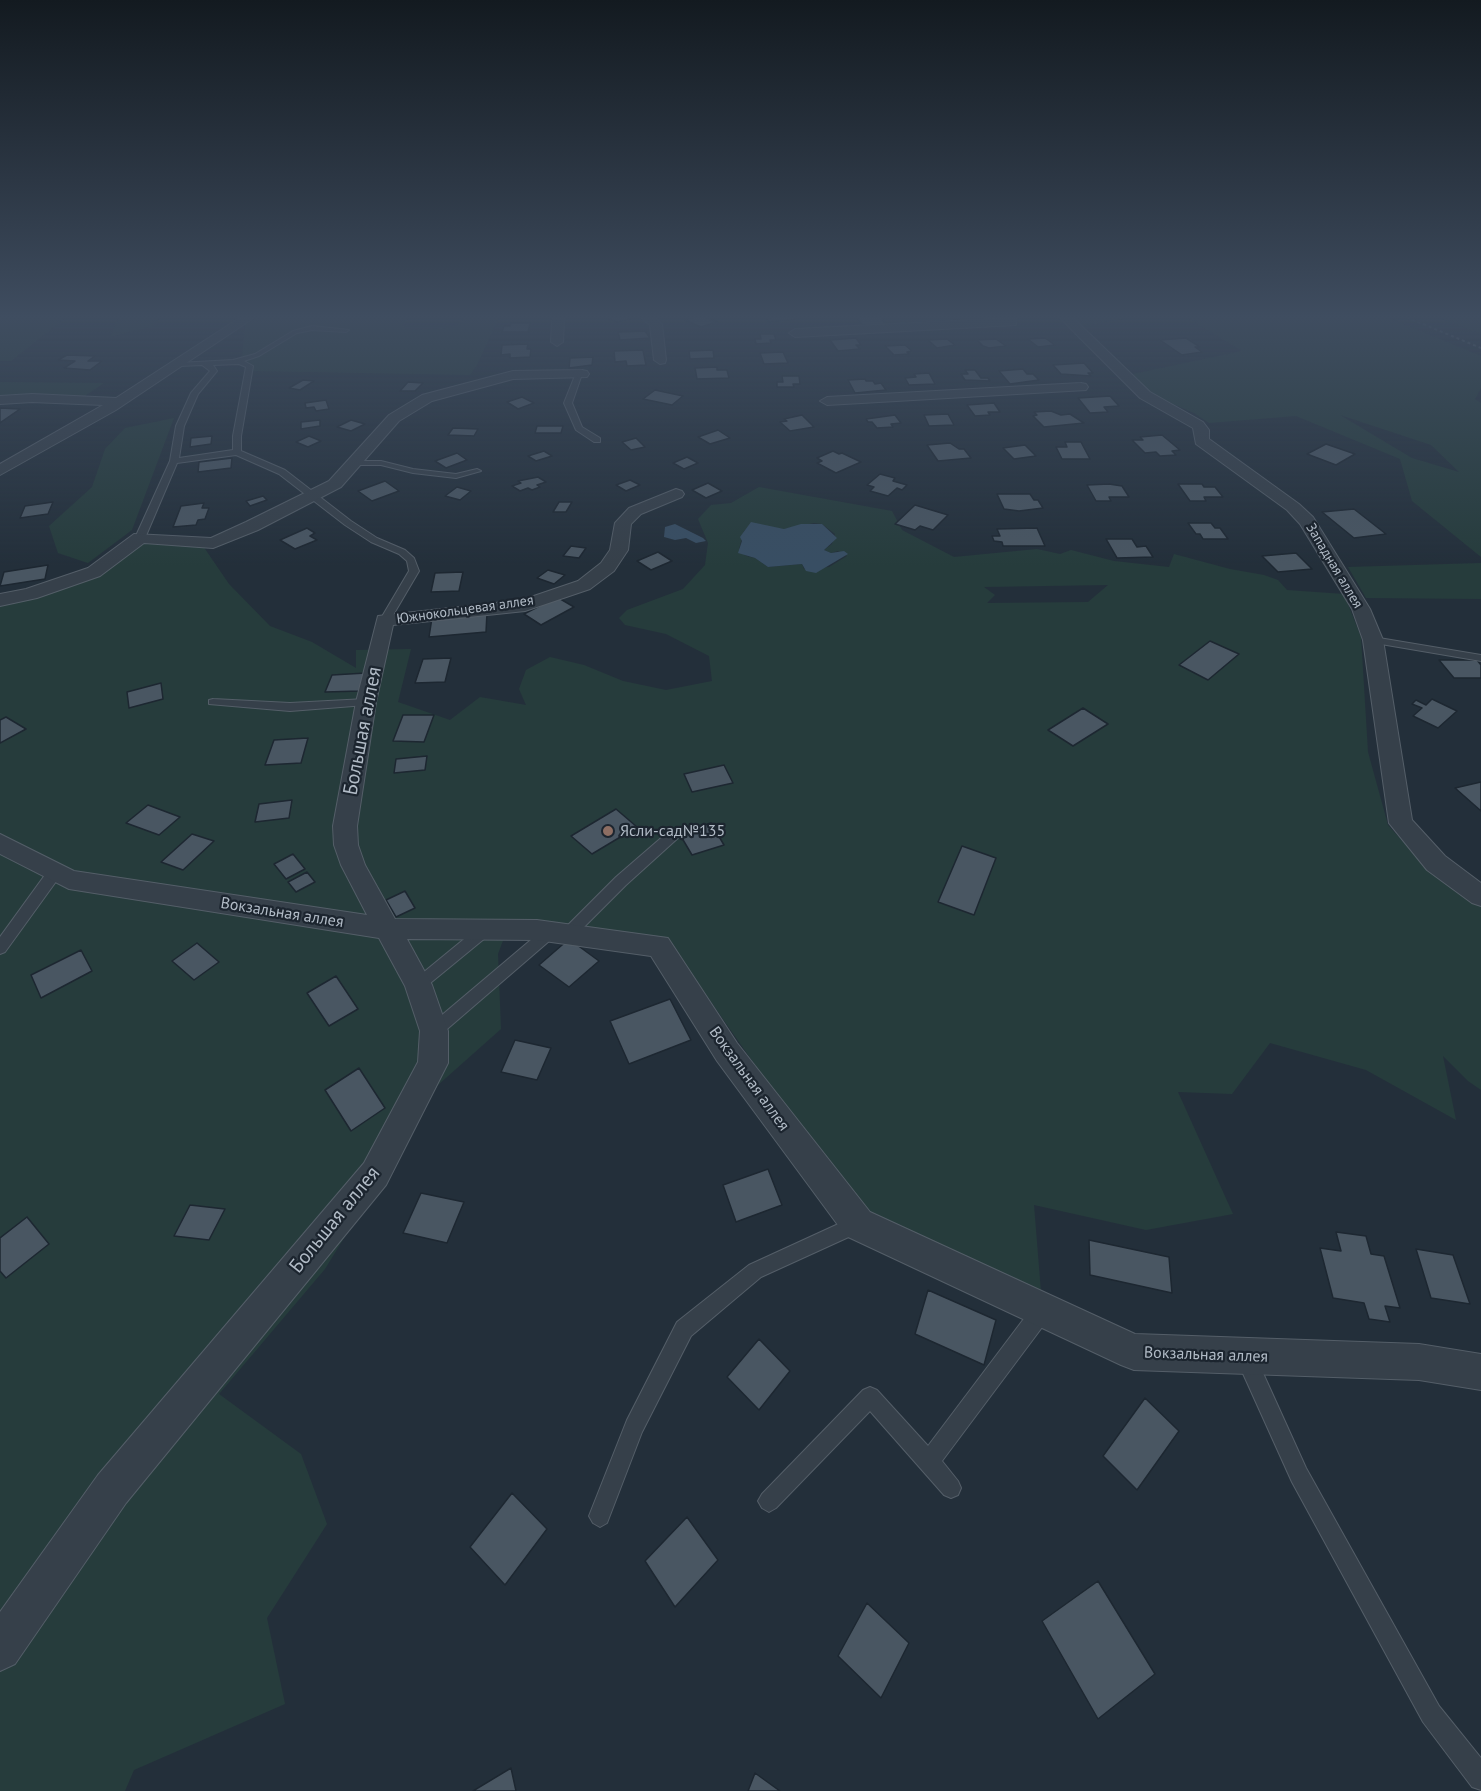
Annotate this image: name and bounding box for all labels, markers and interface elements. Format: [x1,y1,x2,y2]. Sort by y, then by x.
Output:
street label: Западная аллея [1302,520,1366,612]
street label: Южнокольцевая аллея [395,592,535,628]
street label: Большая аллея [339,665,387,797]
place label: Ясли-сад№135 [620,821,725,841]
marker: Ясли-сад№135 [601,824,615,838]
street label: Вокзальная аллея [219,894,345,932]
street label: Вокзальная аллея [705,1023,793,1135]
street label: Большая аллея [285,1162,385,1278]
street label: Вокзальная аллея [1144,1343,1268,1367]

